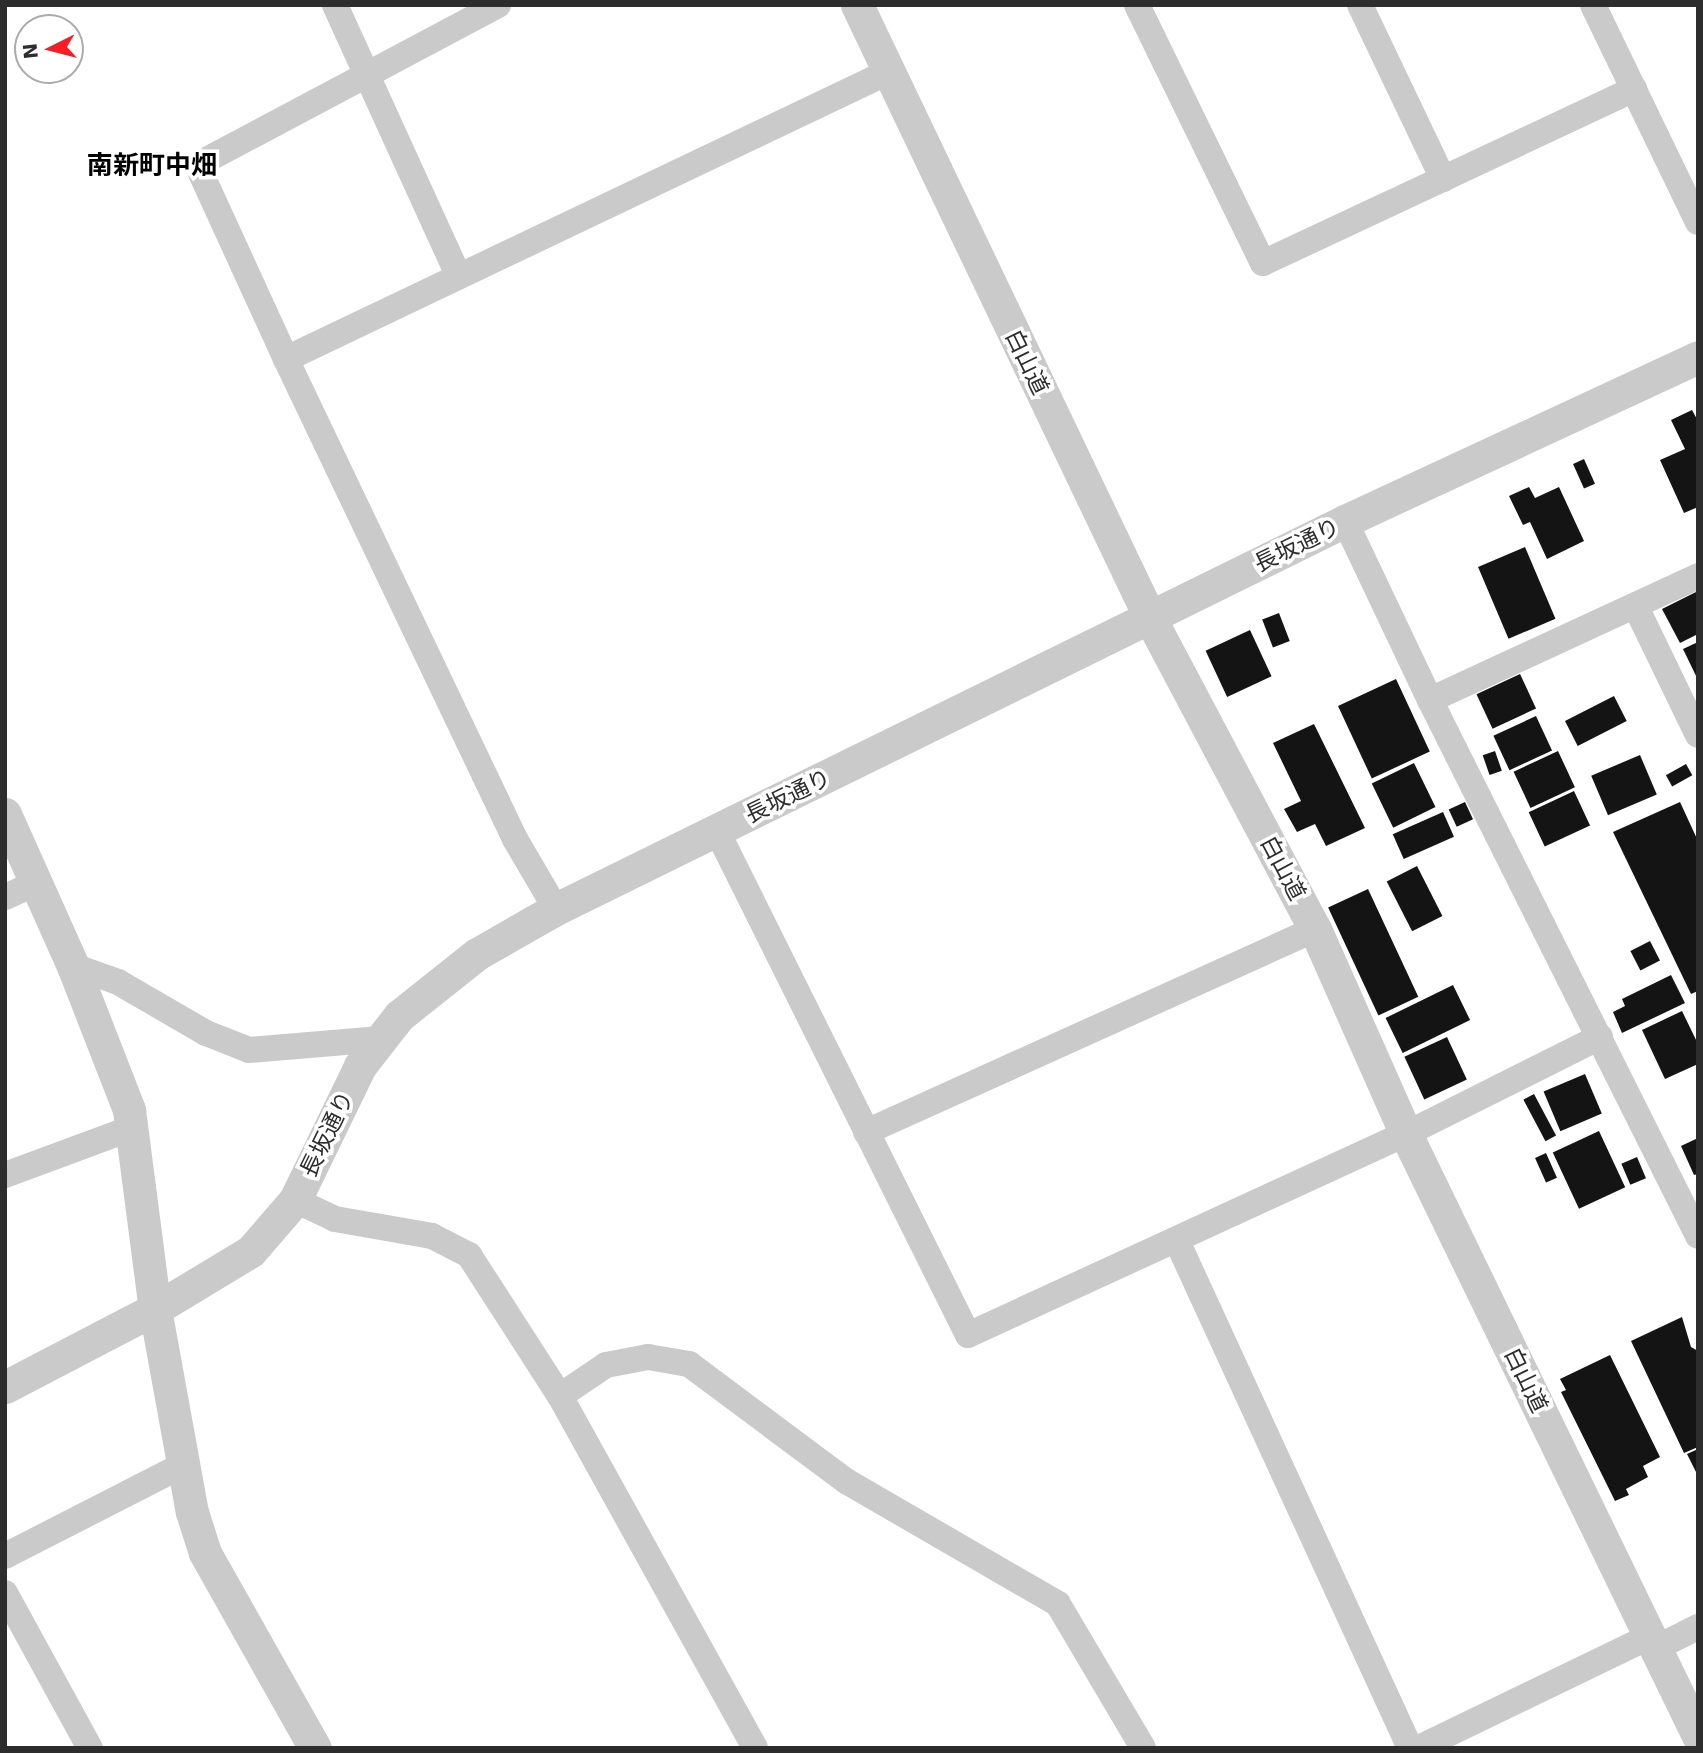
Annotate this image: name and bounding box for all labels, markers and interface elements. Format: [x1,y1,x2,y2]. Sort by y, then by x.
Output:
north arrow [14,14,84,84]
text: N [18,42,42,60]
district label: 南新町中畑 [87,150,217,182]
street label: 白山道 [999,325,1055,399]
street label: 長坂通り [1250,512,1344,578]
street label: 長坂通り [741,763,835,829]
street label: 白山道 [1255,831,1311,905]
street label: 長坂通り [294,1087,360,1181]
street label: 白山道 [1498,1343,1554,1417]

